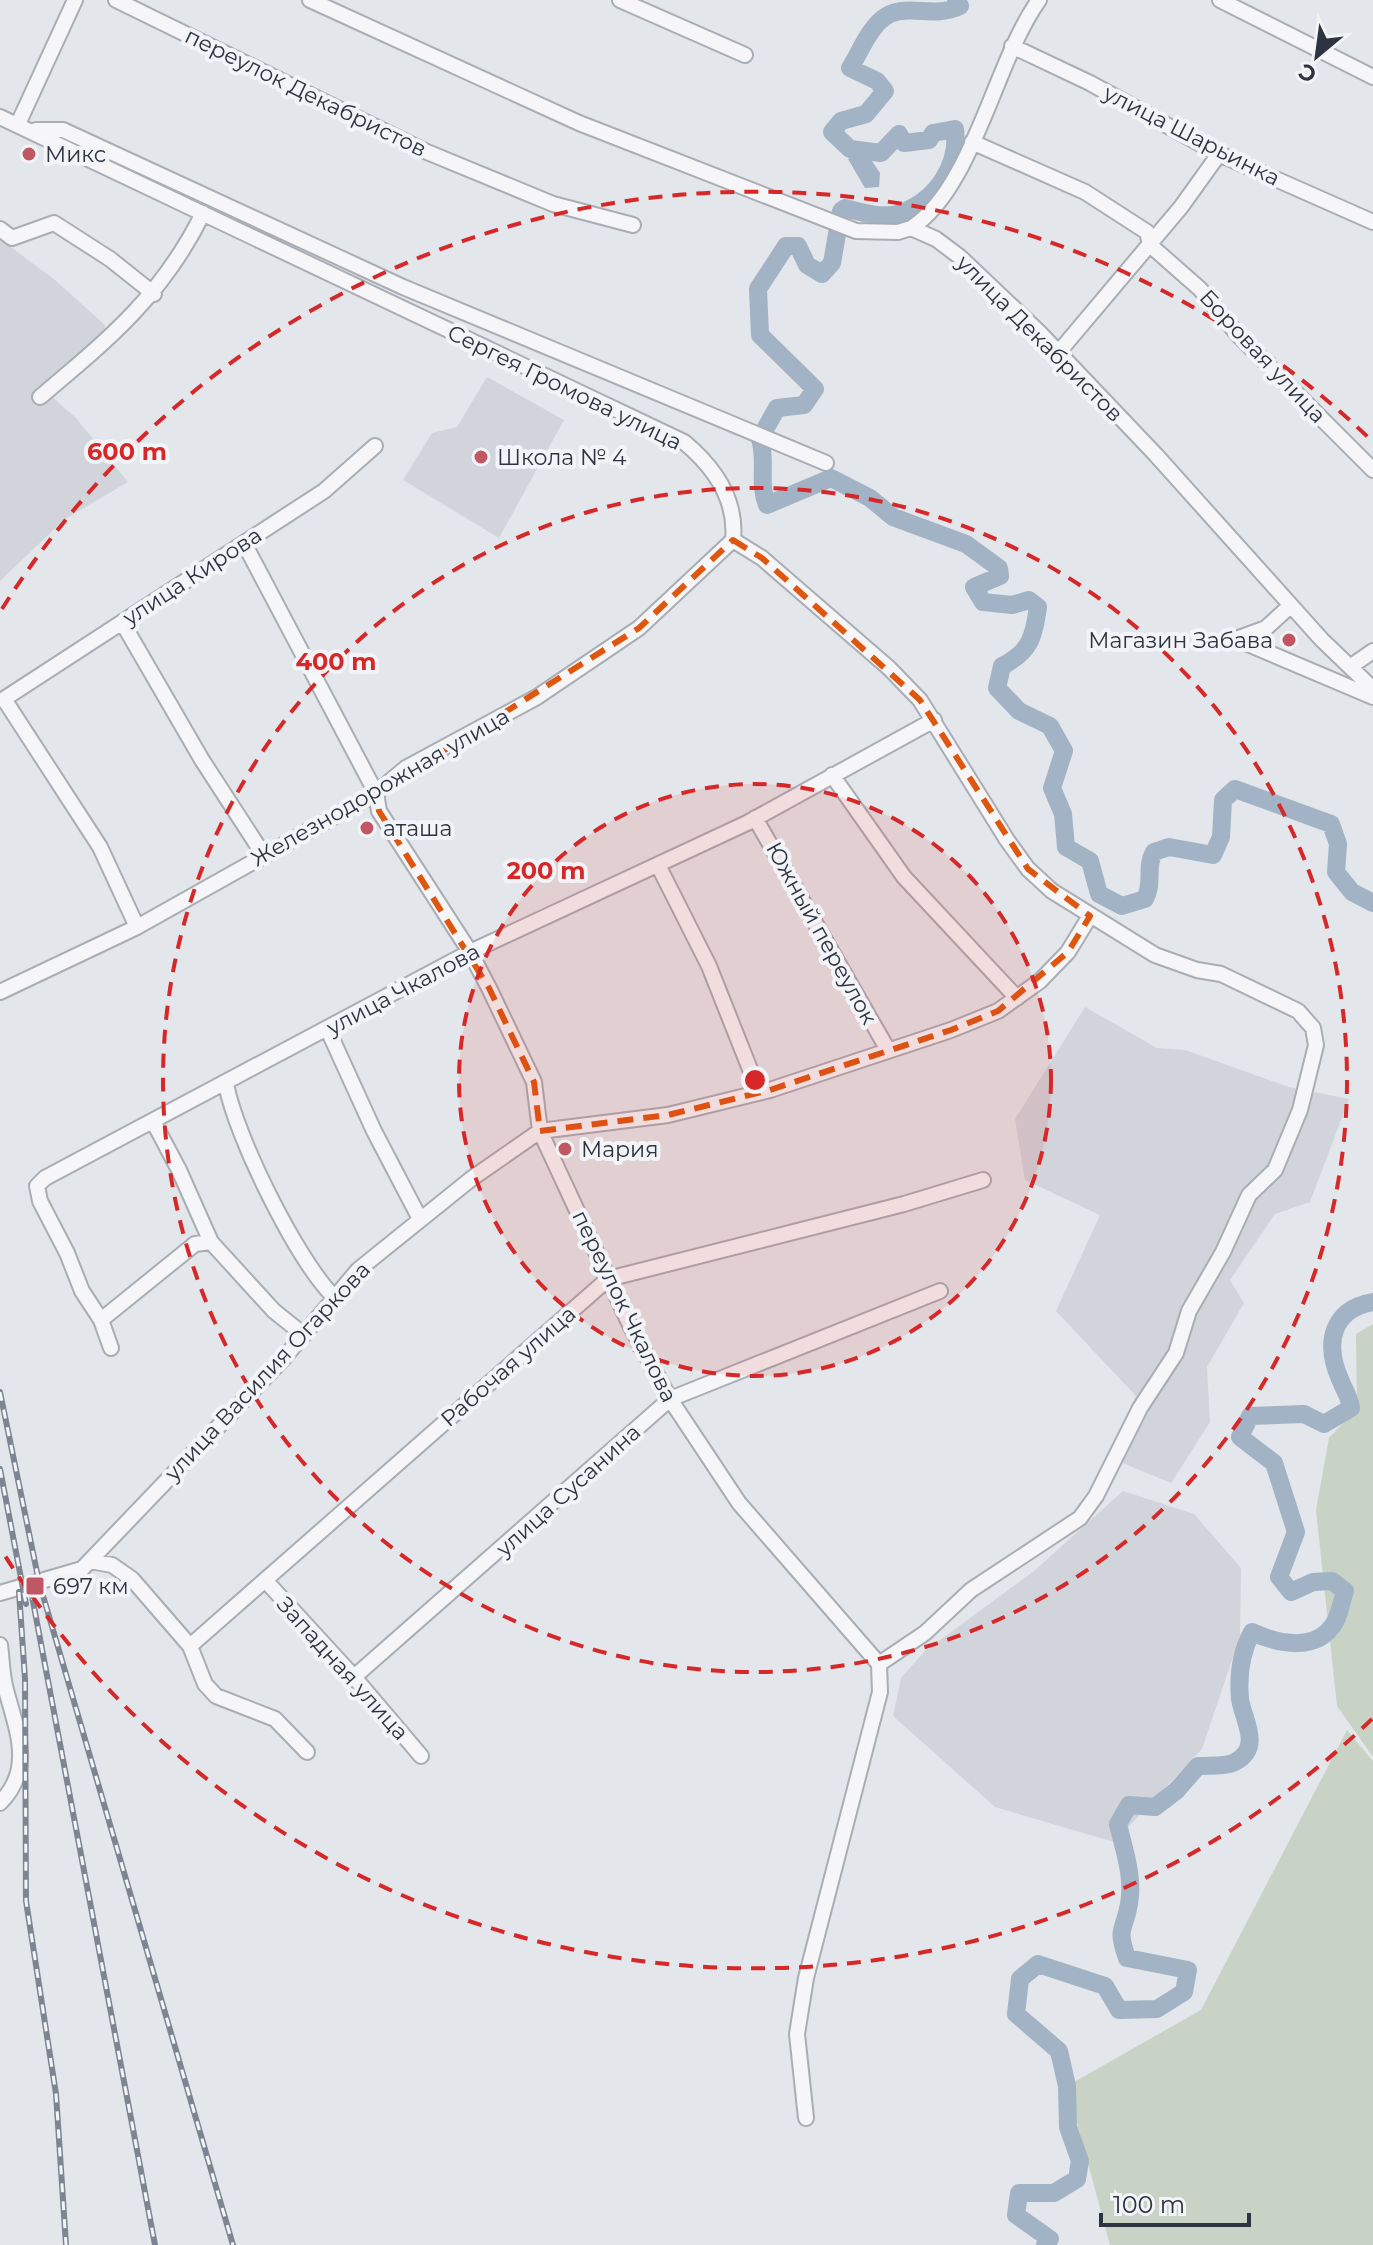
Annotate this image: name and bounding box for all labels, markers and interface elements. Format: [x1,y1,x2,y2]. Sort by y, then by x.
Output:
north arrow [1277,16,1357,96]
street label: переулок Декабристов [181,22,431,163]
text: С [1294,57,1321,89]
street label: улица Шарьинка [1098,79,1284,192]
place label: Микс [45,141,106,168]
marker: Микс [20,145,38,163]
street label: улица Декабристов [950,249,1129,427]
street label: Боровая улица [1194,284,1332,429]
street label: Сергея Громова улица [443,319,686,456]
text: 600 m [87,437,167,466]
place label: Школа № 4 [497,444,627,471]
marker: Школа № 4 [472,448,490,466]
street label: улица Кирова [117,522,267,632]
place label: Магазин Забава [1088,627,1273,654]
marker: Магазин Забава [1280,631,1298,649]
text: 400 m [295,647,377,676]
street label: Железнодорожная улица [246,702,514,873]
place label: аташа [383,815,452,842]
marker: аташа [358,819,376,837]
street label: Южный переулок [760,837,883,1029]
text: 200 m [507,856,585,885]
street label: улица Чкалова [321,938,484,1042]
centre of rings [741,1066,769,1094]
place label: Мария [581,1136,659,1163]
marker: Мария [556,1140,574,1158]
street label: переулок Чкалова [566,1206,683,1407]
street label: улица Василия Огаркова [158,1256,376,1487]
street label: Рабочая улица [435,1300,581,1432]
street label: улица Сусанина [490,1418,646,1563]
place label: 697 км [53,1573,129,1600]
marker: 697 км [24,1575,46,1597]
street label: Западная улица [271,1591,414,1746]
scale bar [1101,2177,1249,2227]
text: 100 m [1113,2190,1185,2219]

